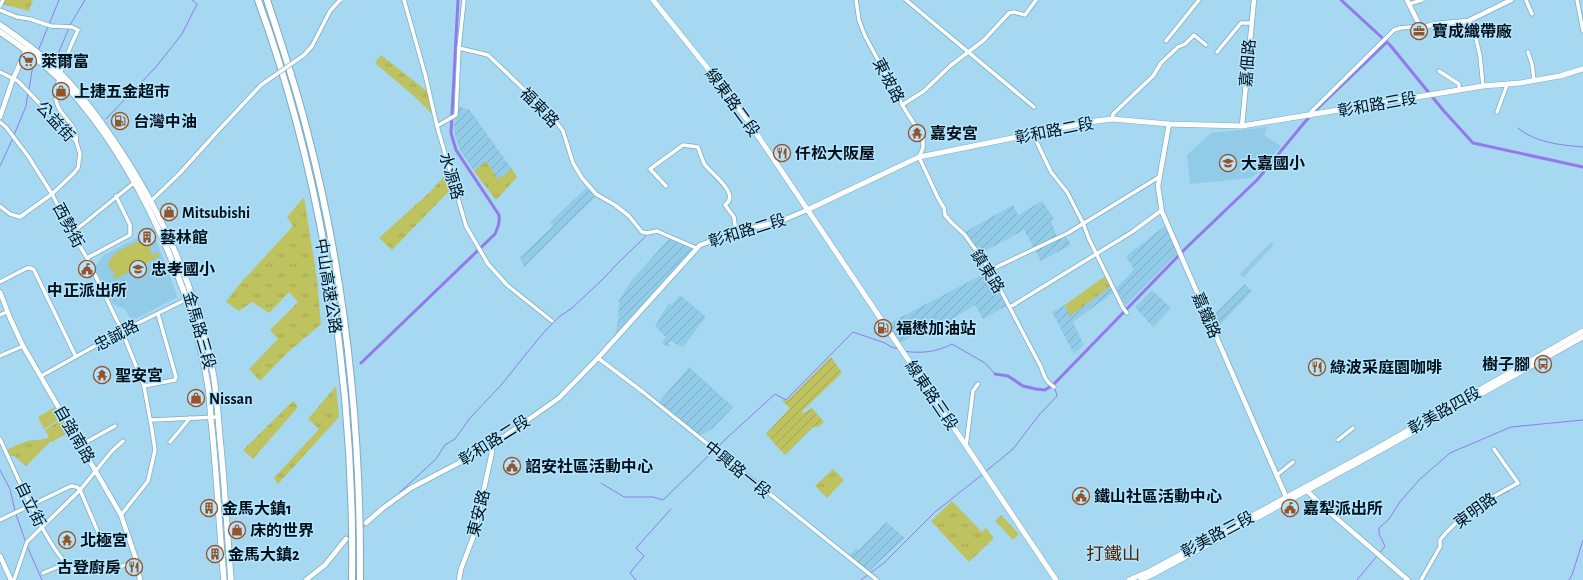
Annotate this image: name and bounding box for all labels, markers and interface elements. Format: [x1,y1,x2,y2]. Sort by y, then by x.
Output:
office icon: 寶成織帶廠 [1409,21,1429,41]
place label: 寶成織帶廠 [1432,22,1512,40]
street label: 嘉佃路 [1237,38,1258,88]
supermarket icon: 萊爾富 [18,51,38,71]
place label: 萊爾富 [41,53,89,70]
street label: 東坡路 [870,55,907,105]
street label: 線東路二段 [702,65,763,140]
shop icon: 上捷五金超市 [51,81,71,101]
place label: 上捷五金超市 [74,83,170,100]
street label: 福東路 [517,84,562,131]
street label: 彰和路三段 [1336,89,1418,120]
street label: 公益街 [33,98,78,145]
fuel station icon: 台灣中油 [110,111,130,131]
place label: 台灣中油 [133,113,197,130]
street label: 彰和路二段 [1013,115,1095,146]
temple icon: 嘉安宮 [907,123,927,143]
place label: 嘉安宮 [930,125,978,142]
restaurant icon: 仟松大阪屋 [772,143,792,163]
place label: 仟松大阪屋 [795,145,875,162]
street label: 水源路 [437,151,466,202]
school or university icon: 大嘉國小 [1218,153,1238,173]
place label: 大嘉國小 [1241,155,1305,172]
street label: 西勢街 [50,200,87,250]
shop icon: Mitsubishi [159,202,179,222]
place label: Mitsubishi [182,205,250,221]
street label: 彰和路二段 [706,211,788,250]
building icon: 藝林館 [137,227,157,247]
place label: 藝林館 [160,229,208,246]
street label: 中山高速公路 [313,237,344,335]
street label: 鎮東路 [968,246,1008,296]
public building icon: 中正派出所 [77,259,97,279]
school or university icon: 忠孝國小 [128,259,148,279]
place label: 忠孝國小 [151,261,215,278]
place label: 中正派出所 [47,282,127,299]
street label: 金馬路三段 [180,289,219,371]
street label: 嘉鐵路 [1189,290,1224,341]
street label: 忠誠路 [91,317,141,354]
fuel station icon: 福懋加油站 [873,318,893,338]
place label: 福懋加油站 [896,320,976,337]
bus stop icon: 樹子腳 [1533,354,1553,374]
place label: 樹子腳 [1482,355,1530,373]
street label: 線東路三段 [902,357,961,433]
restaurant icon: 綠波采庭園咖啡 [1307,357,1327,377]
place label: 綠波采庭園咖啡 [1330,359,1442,376]
temple icon: 聖安宮 [92,365,112,385]
place label: 聖安宮 [115,367,163,384]
street label: 彰美路四段 [1405,384,1483,437]
shop icon: Nissan [186,388,206,408]
place label: Nissan [209,391,253,407]
street label: 自強南路 [51,402,98,466]
street label: 彰和路二段 [456,412,533,469]
street label: 中興路一段 [701,438,774,501]
public building icon: 詔安社區活動中心 [502,456,522,476]
place label: 詔安社區活動中心 [525,457,653,475]
street label: 自立街 [12,479,49,530]
public building icon: 鐵山社區活動中心 [1071,486,1091,506]
place label: 鐵山社區活動中心 [1094,487,1222,505]
street label: 東安路 [464,488,493,538]
street label: 東明路 [1451,489,1500,531]
building icon: 金馬大鎮1 [199,498,219,518]
public building icon: 嘉犁派出所 [1280,498,1300,518]
place label: 金馬大鎮1 [222,499,292,517]
place label: 嘉犁派出所 [1303,500,1383,517]
street label: 彰美路三段 [1178,508,1257,561]
shop icon: 床的世界 [227,520,247,540]
place label: 床的世界 [250,522,314,539]
temple icon: 北極宮 [57,530,77,550]
place label: 北極宮 [80,532,128,549]
building icon: 金馬大鎮2 [205,544,225,564]
district label: 打鐵山 [1086,544,1140,564]
place label: 金馬大鎮2 [228,545,300,563]
restaurant icon: 古登廚房 [124,557,144,577]
place label: 古登廚房 [57,559,121,576]

